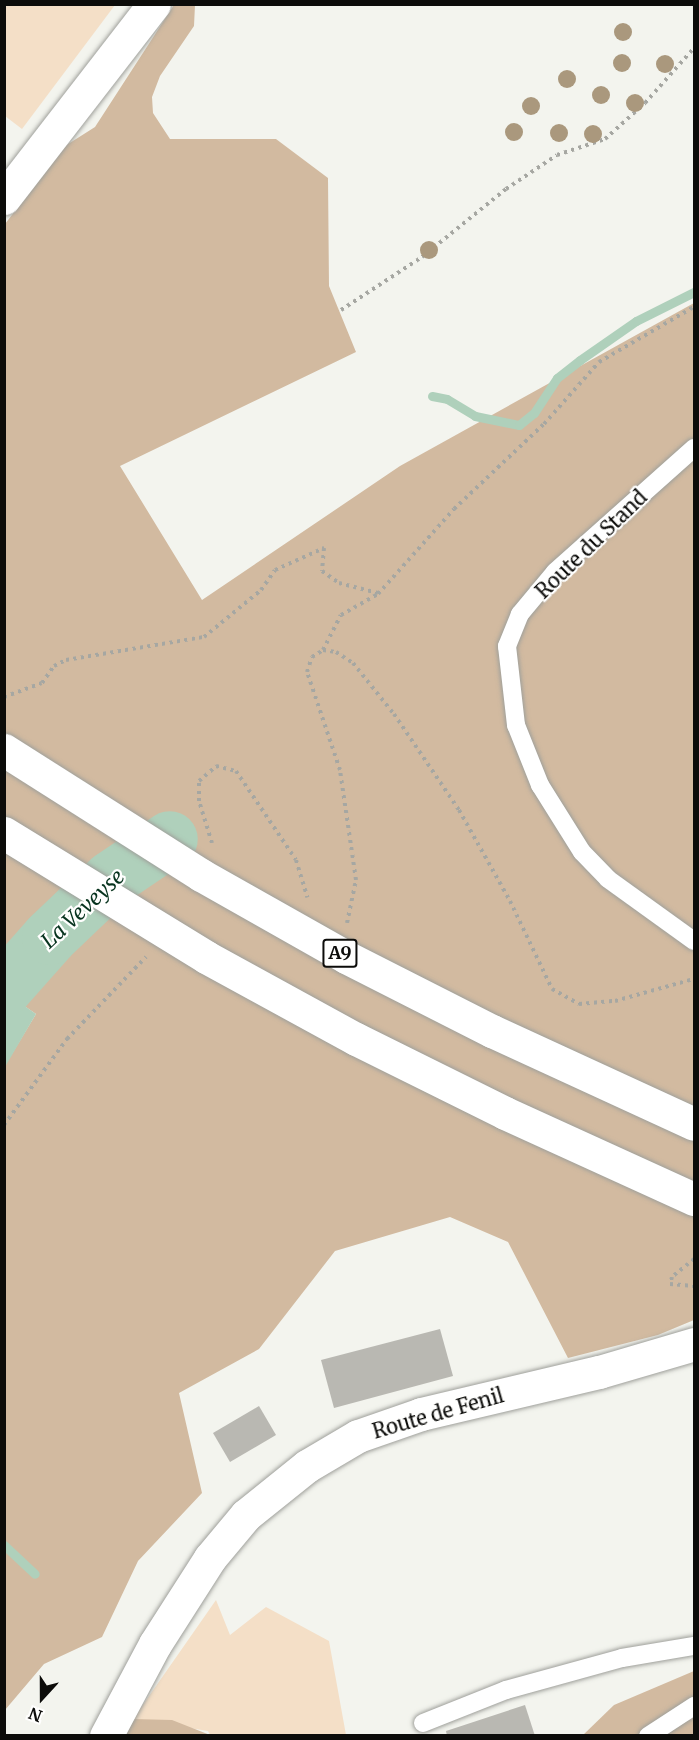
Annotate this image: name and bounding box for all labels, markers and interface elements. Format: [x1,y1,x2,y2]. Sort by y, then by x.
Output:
street label: Route du Stand [530,485,652,603]
water label: La Veveyse [36,864,130,954]
road number: A9 [322,938,358,968]
street label: Route de Fenil [370,1383,506,1443]
north arrow [12,1668,72,1728]
text: N [26,1703,45,1726]

